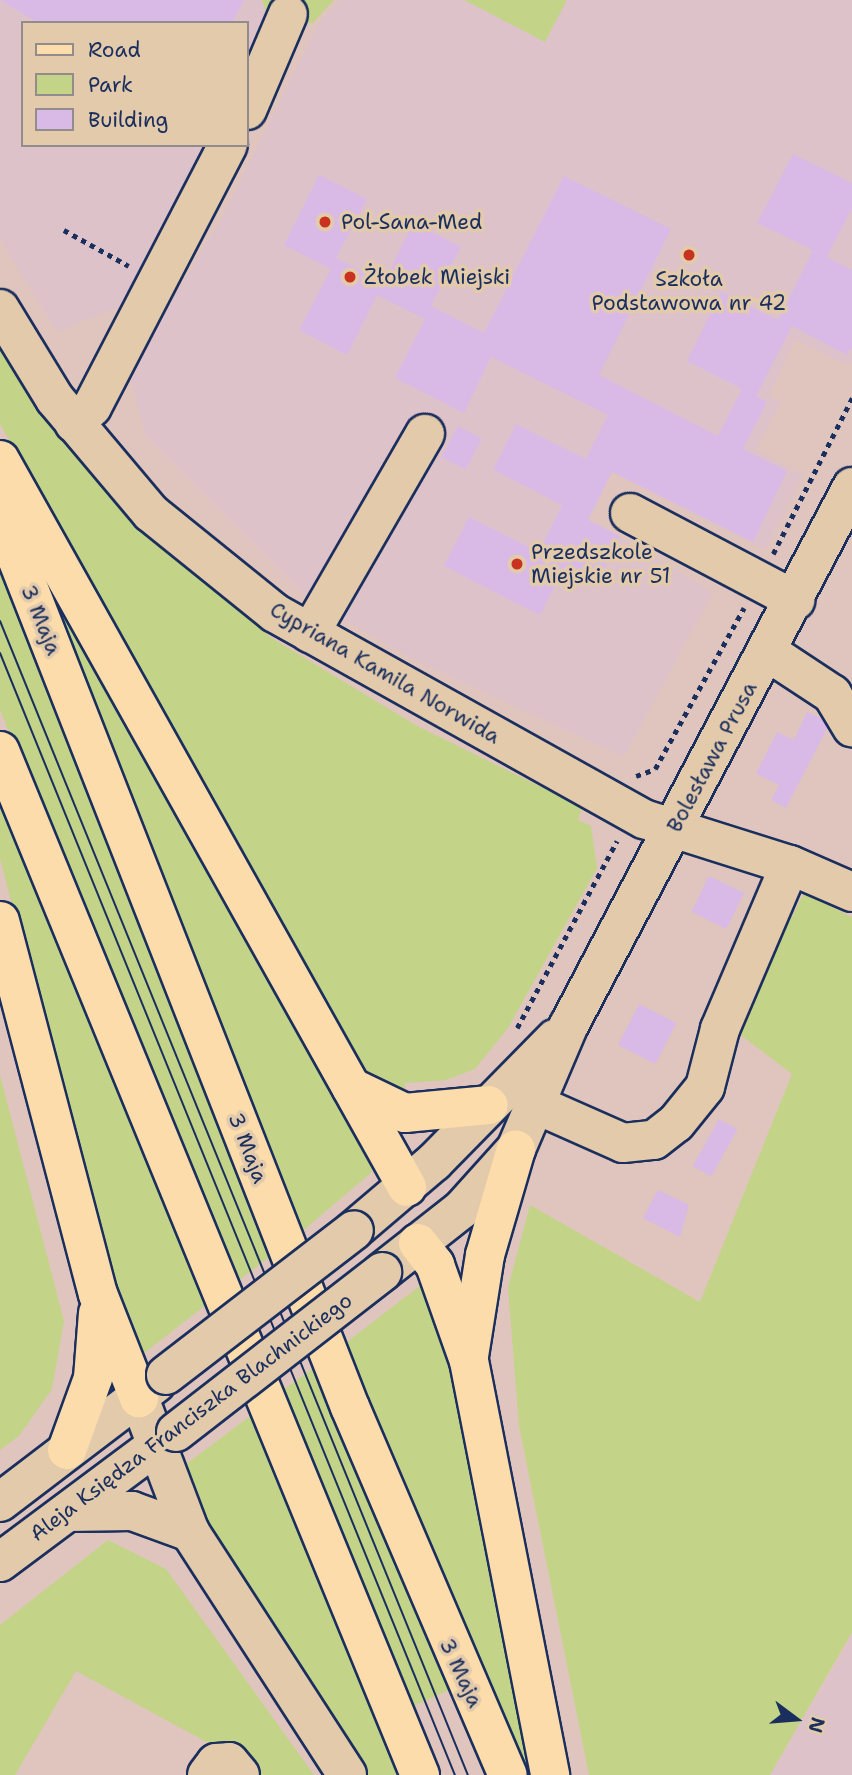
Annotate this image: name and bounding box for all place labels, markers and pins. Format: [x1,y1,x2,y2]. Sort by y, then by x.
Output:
place label: Pol-Sana-Med [341,209,482,235]
marker: Pol-Sana-Med [315,212,335,232]
marker: Szkoła Podstawowa nr 42 [681,247,697,263]
place label: Żłobek Miejski [364,264,510,290]
place label: Szkoła Podstawowa nr 42 [592,266,786,316]
marker: Żłobek Miejski [342,269,358,285]
place label: Przedszkole Miejskie nr 51 [531,539,671,589]
marker: Przedszkole Miejskie nr 51 [509,556,525,572]

